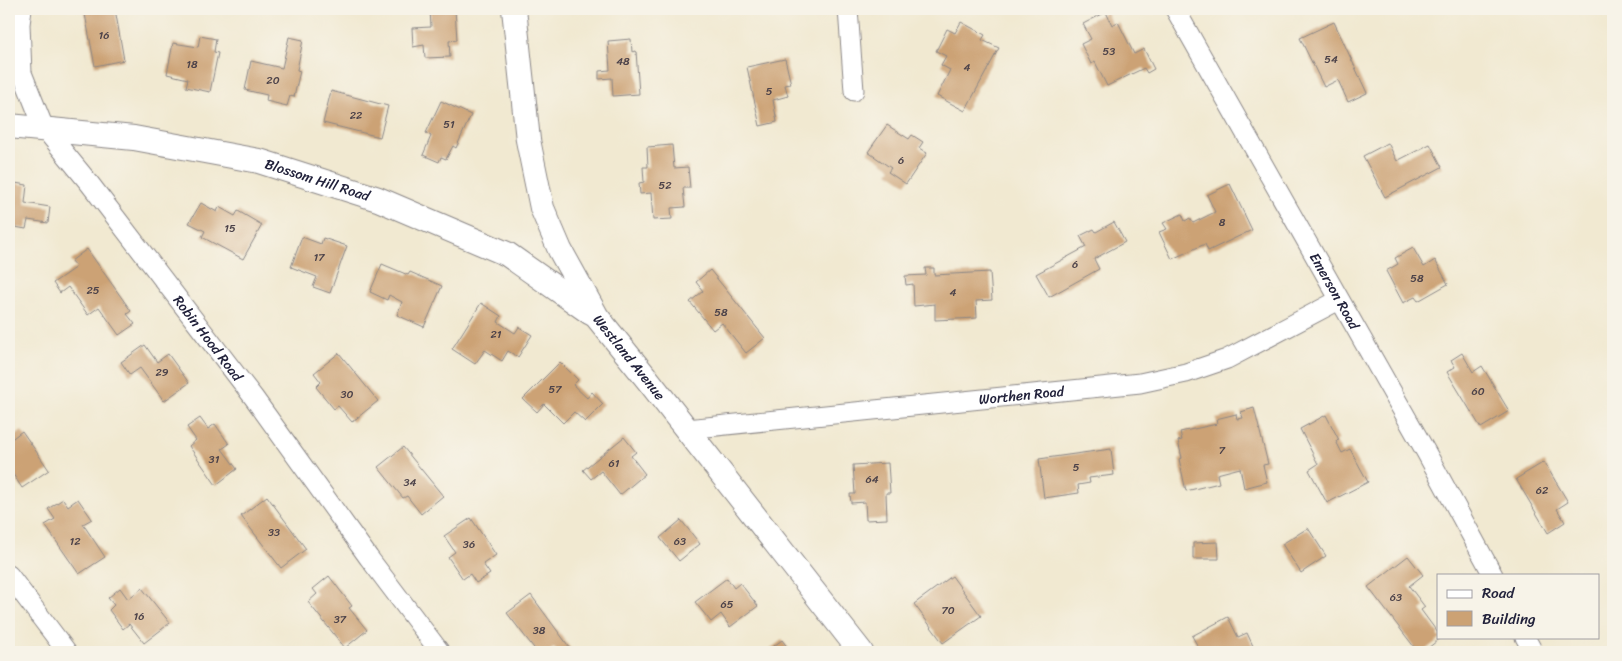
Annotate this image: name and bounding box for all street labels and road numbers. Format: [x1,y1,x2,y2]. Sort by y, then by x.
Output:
street label: Blossom Hill Road [261,152,375,209]
street label: Emerson Road [1302,248,1367,336]
street label: Robin Hood Road [166,290,250,388]
street label: Westland Avenue [586,309,672,406]
street label: Worthen Road [978,379,1067,412]

